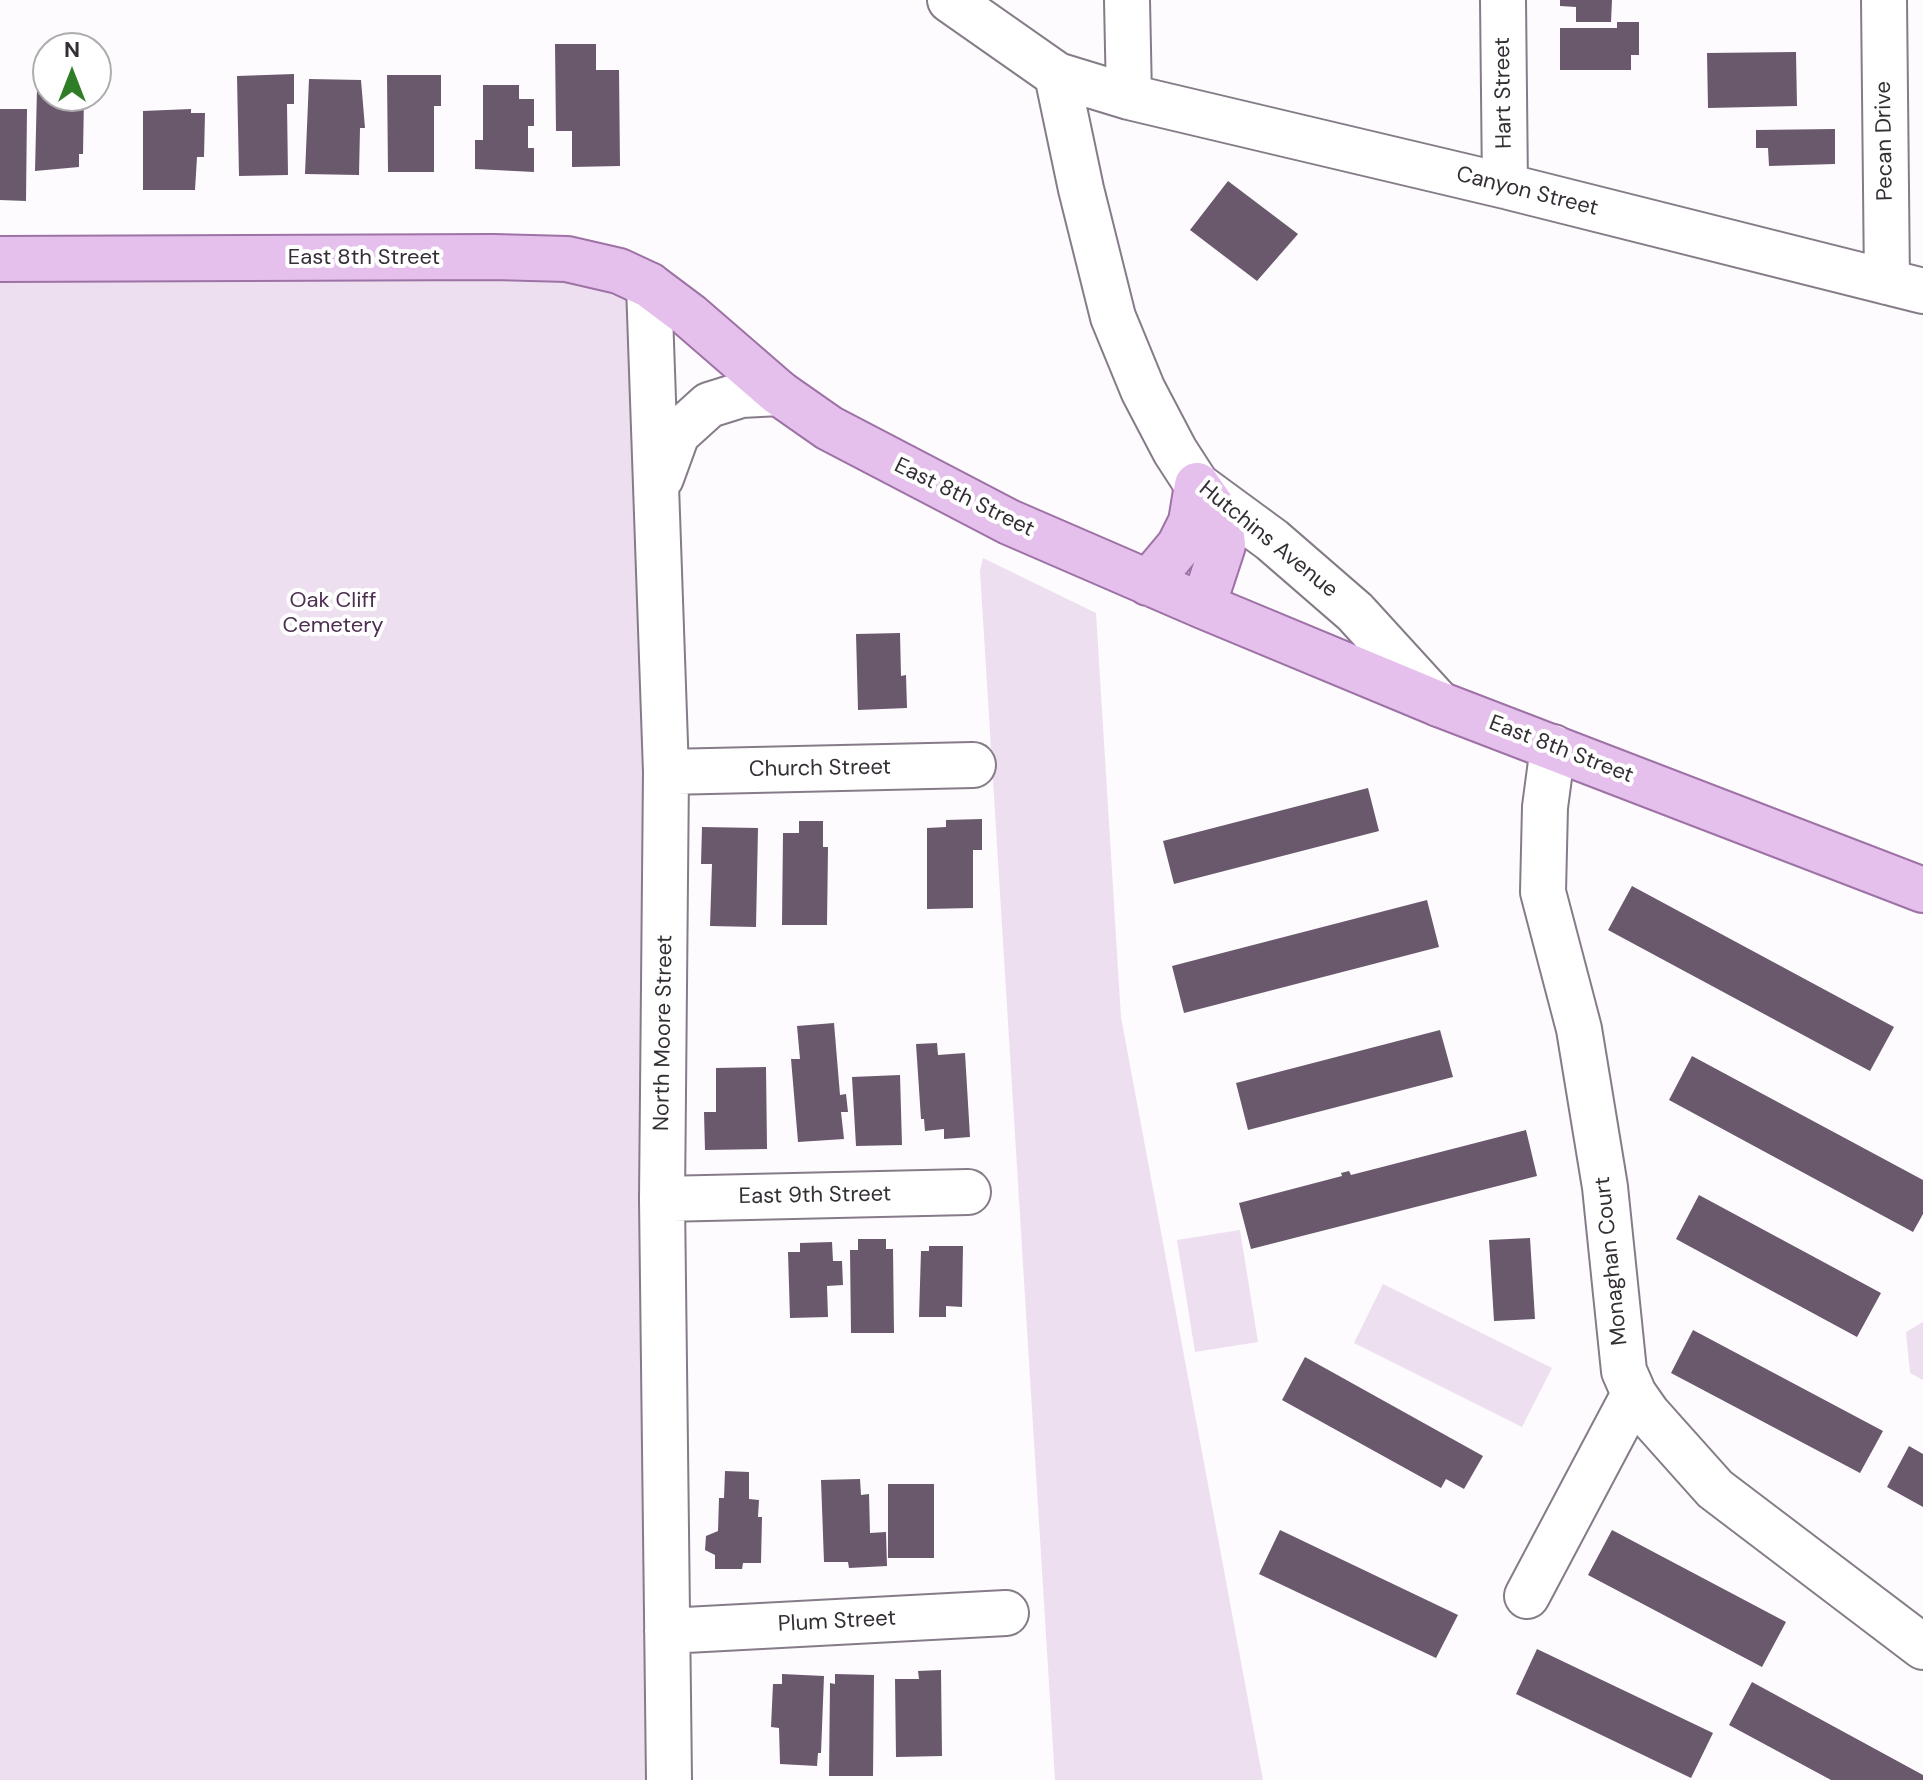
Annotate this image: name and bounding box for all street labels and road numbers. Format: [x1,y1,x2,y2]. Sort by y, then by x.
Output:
street label: Hart Street [1490,37,1518,149]
street label: Pecan Drive [1871,81,1899,201]
street label: Canyon Street [1453,162,1601,222]
street label: East 8th Street [288,245,440,271]
street label: East 8th Street [890,453,1038,543]
street label: Hutchins Avenue [1193,476,1343,604]
street label: East 8th Street [1485,710,1637,790]
street label: Church Street [749,755,891,783]
street label: North Moore Street [649,935,679,1131]
street label: Monaghan Court [1590,1175,1634,1347]
street label: East 9th Street [738,1181,892,1211]
street label: Plum Street [777,1606,897,1638]

